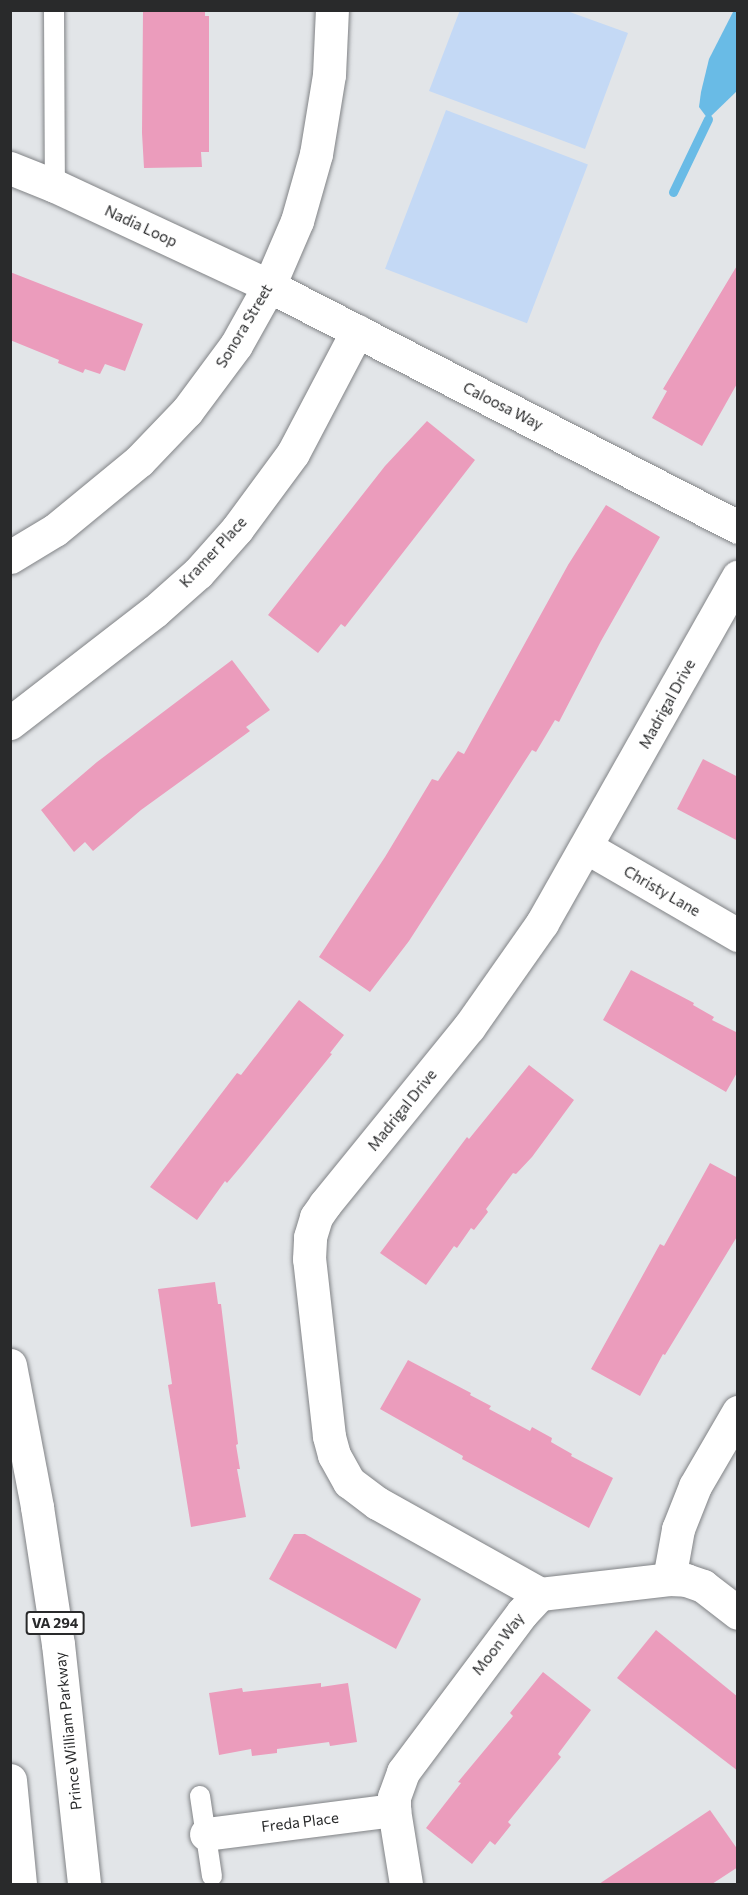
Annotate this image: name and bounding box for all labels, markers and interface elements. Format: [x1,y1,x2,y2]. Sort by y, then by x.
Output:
street label: Nadia Loop [102,201,180,251]
street label: Sonora Street [212,281,276,371]
street label: Caloosa Way [460,378,546,434]
street label: Kramer Place [176,513,250,591]
street label: Madrigal Drive [635,656,699,752]
street label: Christy Lane [621,862,703,920]
street label: Madrigal Drive [364,1066,440,1154]
street label: Moon Way [468,1609,528,1679]
road number: VA 294 [25,1612,85,1634]
street label: Prince William Parkway [51,1651,85,1811]
street label: Freda Place [260,1808,340,1836]

